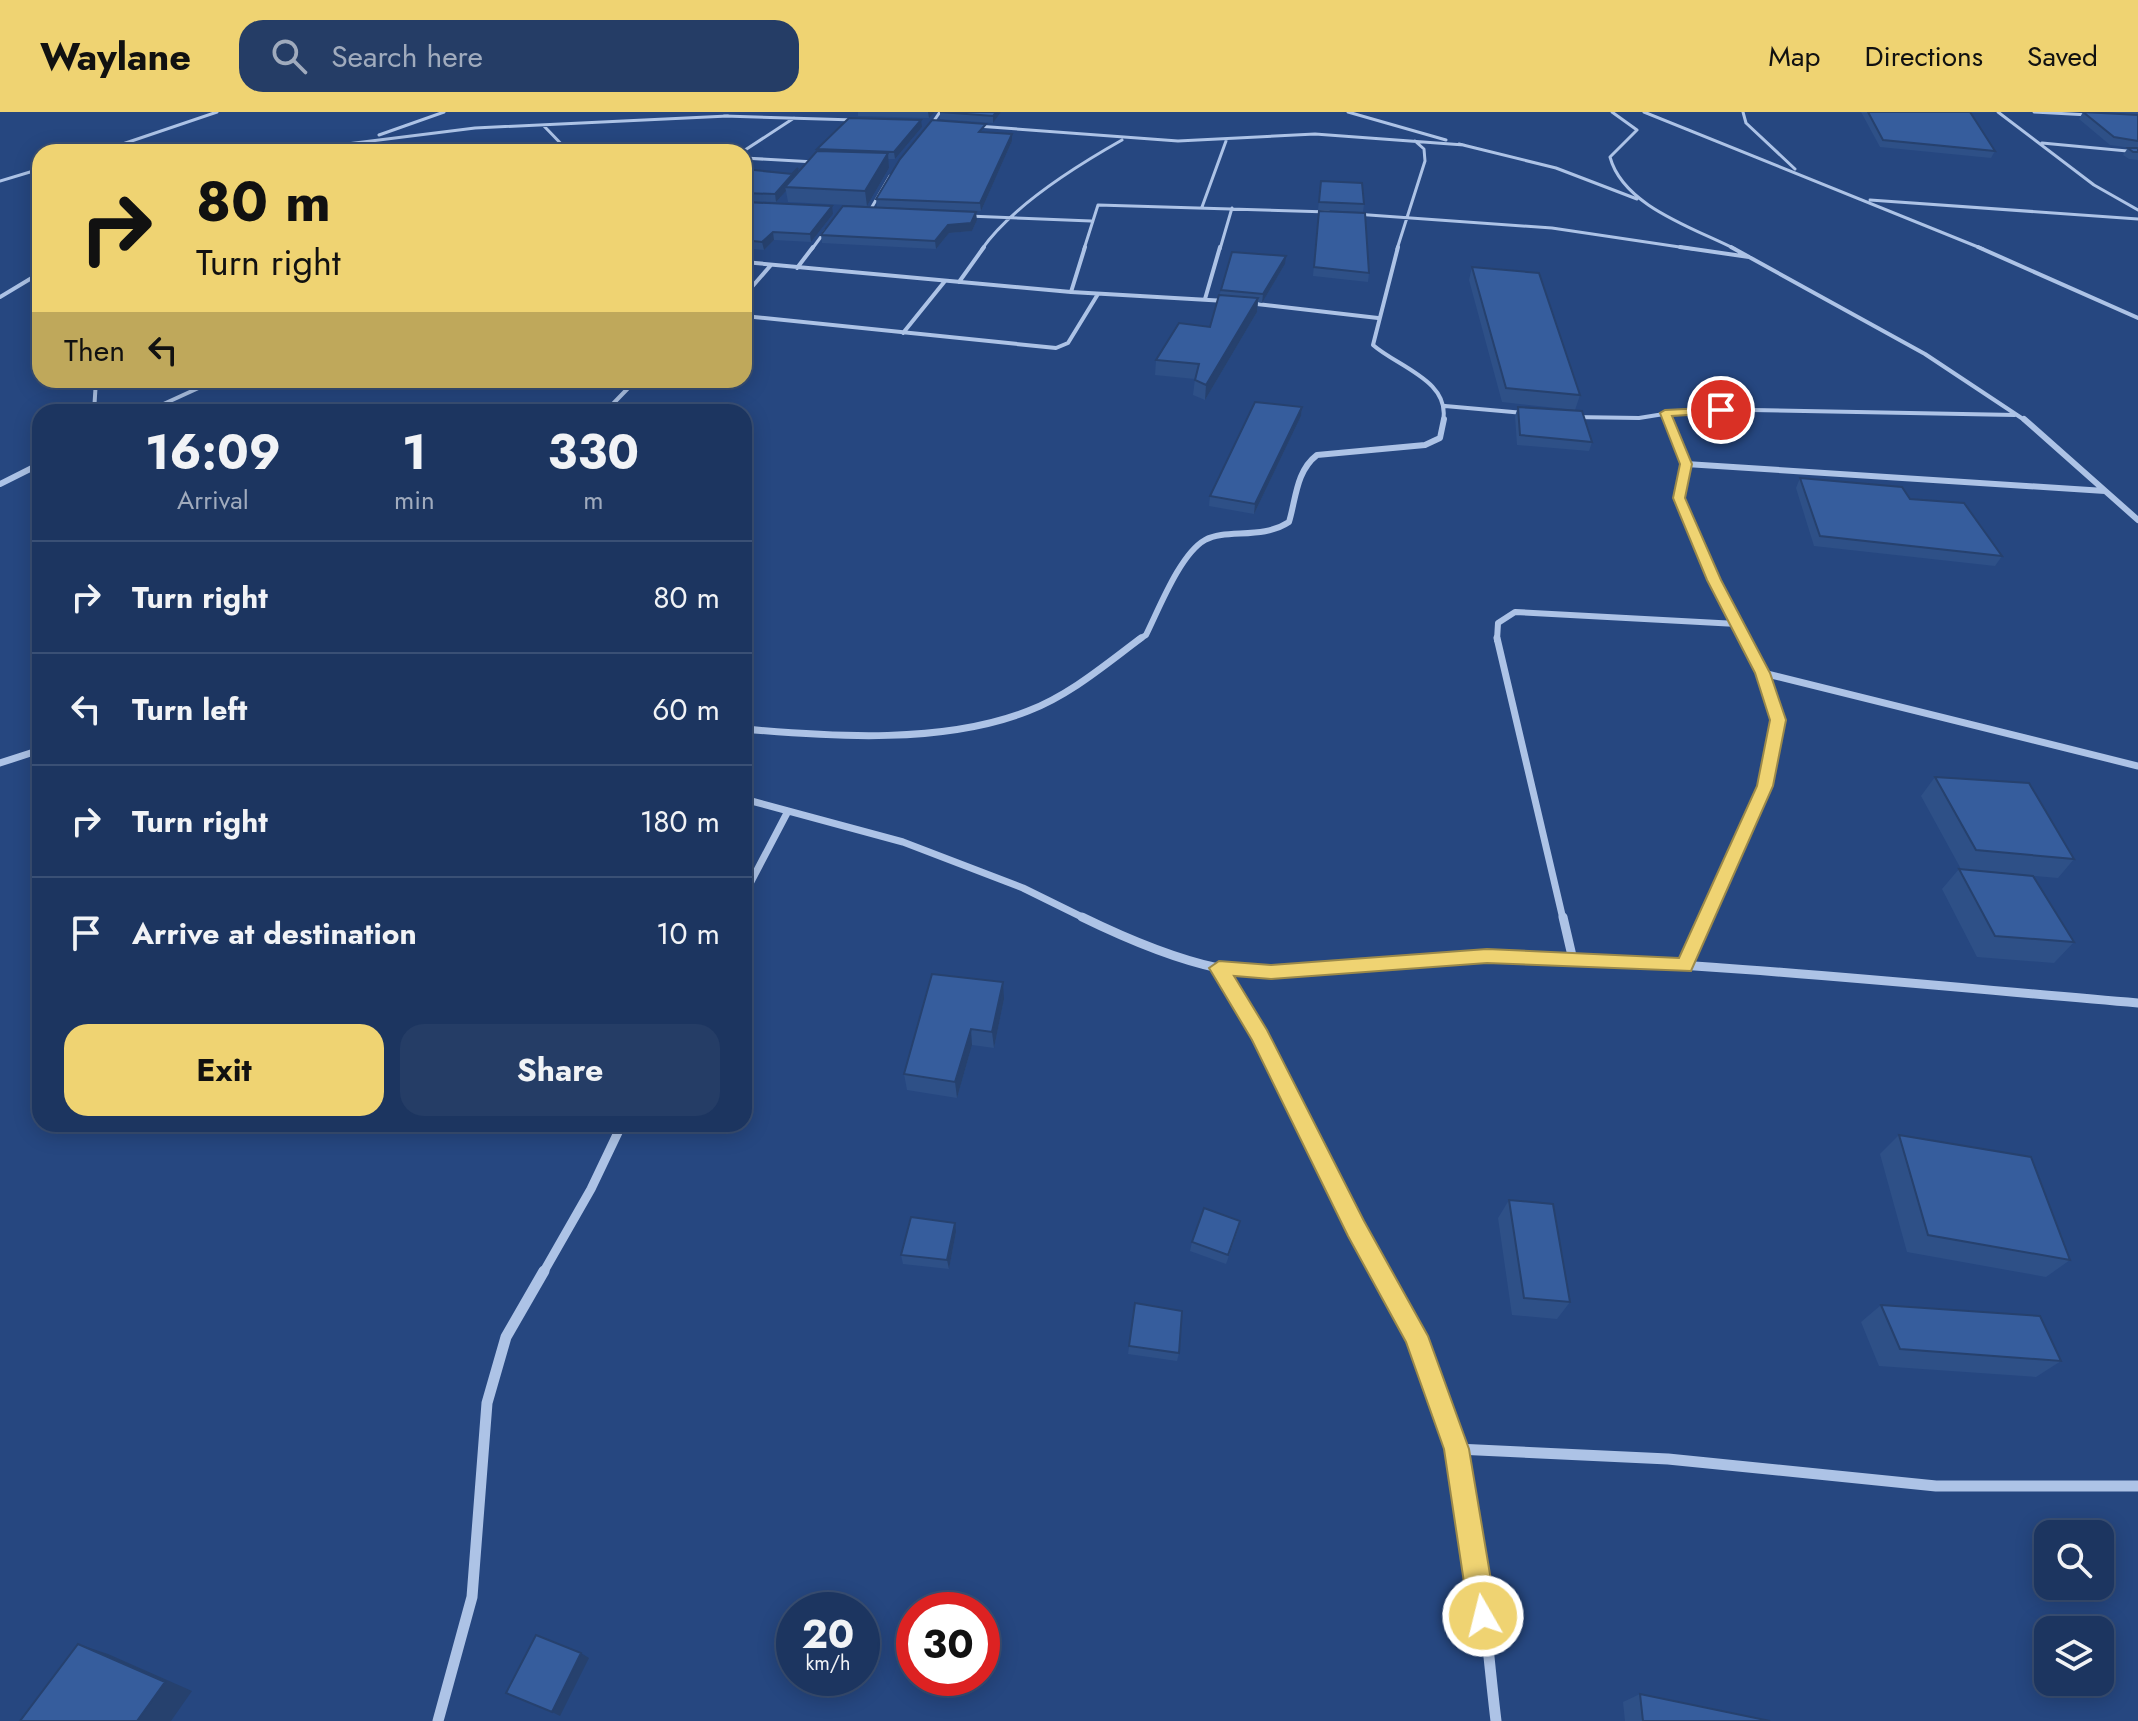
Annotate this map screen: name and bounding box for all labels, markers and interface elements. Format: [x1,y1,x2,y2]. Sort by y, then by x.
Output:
search box [239,20,799,92]
text: Waylane [40,29,191,84]
icon: search [267,34,311,78]
text: Search here [331,35,483,78]
text: Map [1768,36,1820,77]
text: Directions [1864,36,1983,77]
text: Saved [2027,36,2098,77]
text: 80 m [196,161,331,242]
icon: right [64,176,168,280]
text: Turn right [196,236,341,288]
icon: left [141,328,185,372]
text: Then [64,329,125,372]
pin [1687,376,1755,444]
icon: arrive [1699,388,1743,432]
text: 16:09 [145,418,281,487]
text: 1 [402,418,426,487]
text: 330 [548,418,639,487]
text: Arrival [177,481,249,519]
text: min [394,481,435,519]
text: m [583,481,603,519]
icon: right [64,575,108,619]
text: Turn right [132,576,268,619]
text: 80 m [653,576,720,619]
icon: left [64,687,108,731]
text: Turn left [132,688,247,731]
text: 60 m [652,688,720,731]
icon: right [64,799,108,843]
text: Turn right [132,800,268,843]
text: 180 m [640,800,720,843]
icon: arrive [64,911,108,955]
text: Arrive at destination [132,912,417,955]
text: 10 m [656,912,720,955]
button: Exit [64,1024,384,1116]
button: Share [400,1024,720,1116]
map controls [2034,1520,2114,1696]
button: search [2034,1520,2114,1600]
position arrow [1441,1574,1525,1658]
speed limit sign: 30 [896,1592,1000,1696]
text: 20 [802,1605,854,1663]
button: layers [2034,1616,2114,1696]
text: km/h [805,1649,851,1678]

